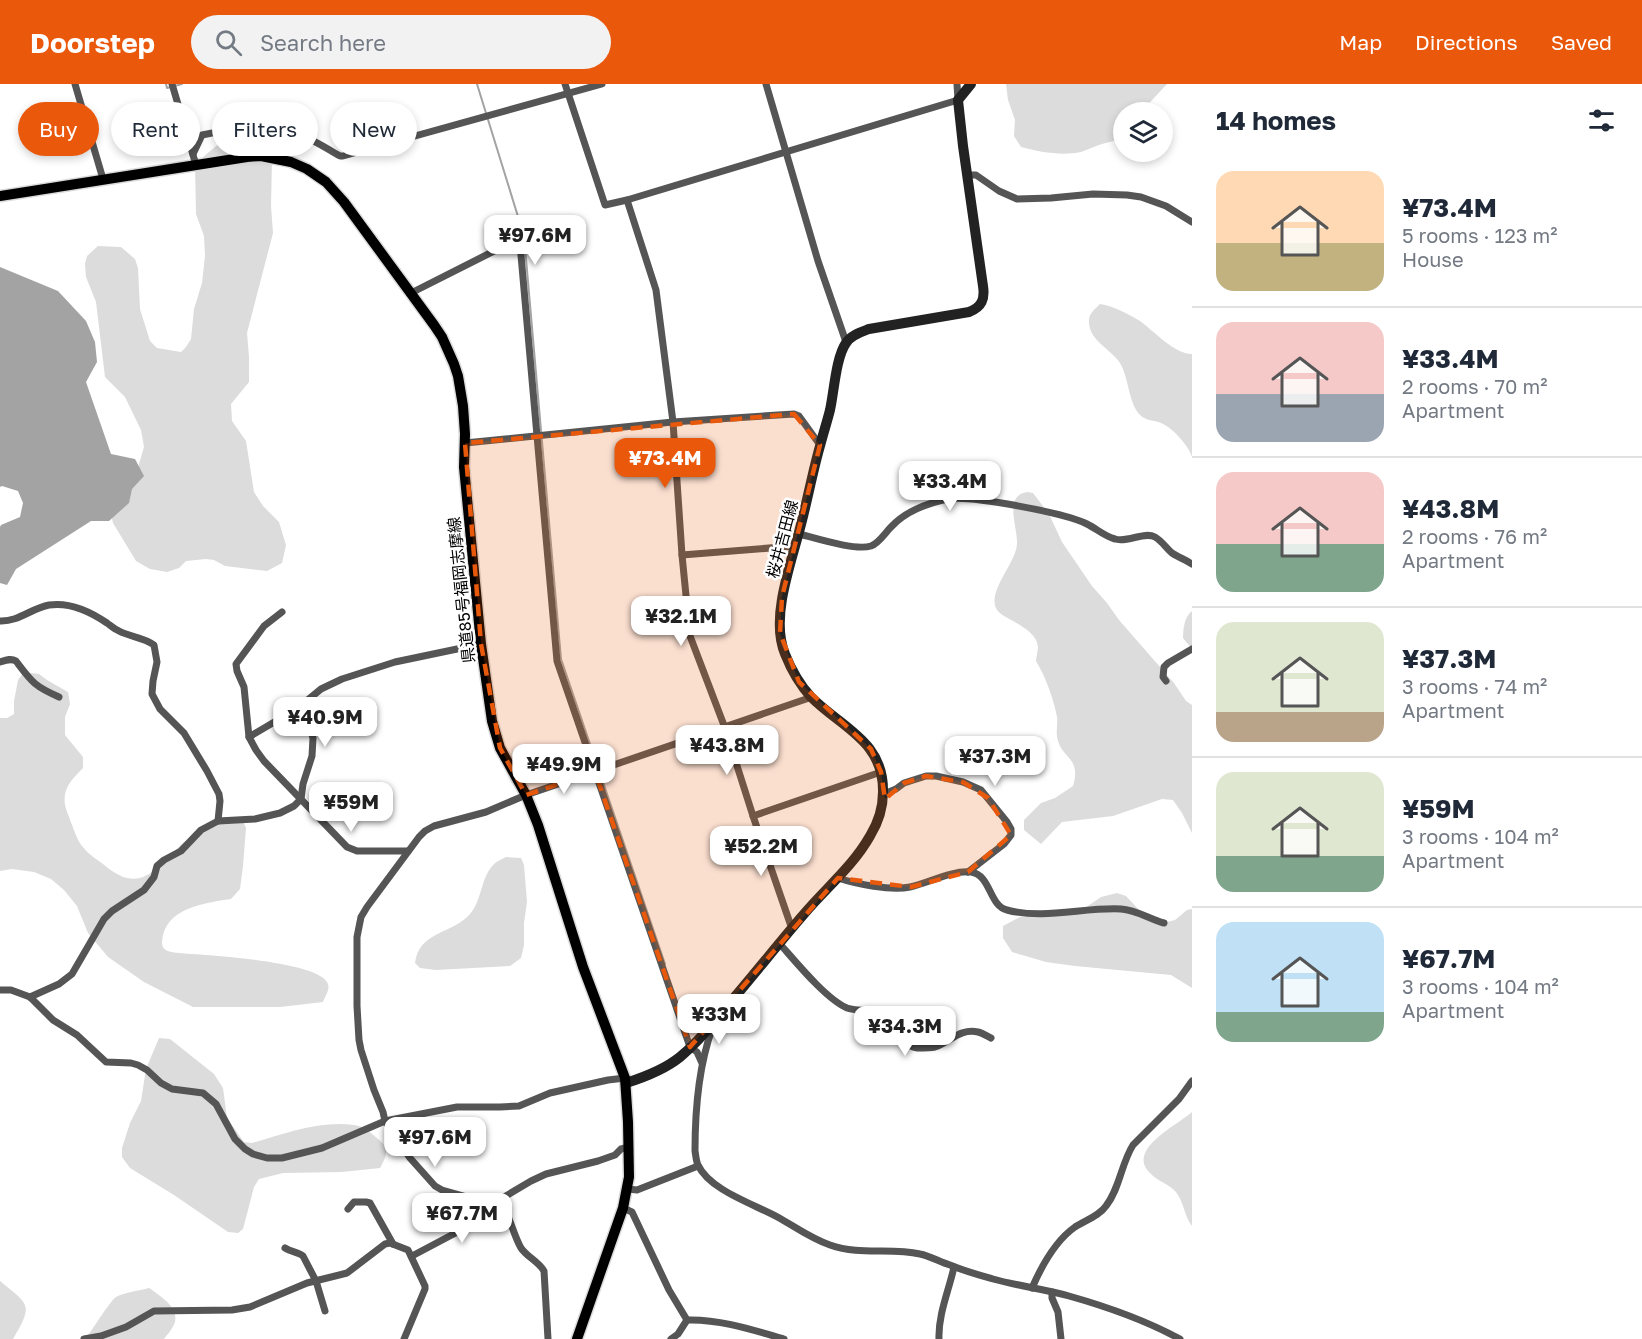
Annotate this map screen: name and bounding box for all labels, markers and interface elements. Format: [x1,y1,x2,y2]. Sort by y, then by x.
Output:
search box [191,15,611,69]
text: Doorstep [30,26,155,59]
icon: search [212,26,245,59]
text: Search here [260,29,386,56]
text: Map [1339,29,1382,55]
text: Directions [1415,29,1518,55]
text: Saved [1551,29,1612,55]
chip: Buy [18,102,99,156]
chip: Rent [111,102,200,156]
chip: Filters [212,102,318,156]
chip: New [330,102,417,156]
map controls [1113,102,1173,162]
button: layers [1113,102,1173,162]
icon: filters [1585,104,1618,137]
text: 14 homes [1216,105,1336,136]
text: ¥73.4M [1402,192,1497,223]
icon: home [1264,195,1336,267]
pin: ¥97.6M [486,215,584,266]
text: ¥97.6M [498,222,572,246]
text: 5 rooms · 123 m² [1402,223,1557,247]
text: House [1402,247,1464,271]
text: ¥33.4M [1402,343,1499,374]
icon: home [1264,346,1336,418]
text: 2 rooms · 70 m² [1402,374,1547,398]
text: Apartment [1402,398,1505,422]
pin: ¥73.4M [616,438,714,489]
text: ¥73.4M [629,445,702,469]
pin: ¥33.4M [901,461,999,512]
text: ¥33.4M [913,468,987,492]
text: ¥43.8M [1402,493,1499,524]
icon: home [1264,496,1336,568]
street label: 桜井吉田線 [762,498,802,580]
street label: 県道85号福岡志摩線 [443,516,479,664]
text: 2 rooms · 76 m² [1402,524,1547,548]
text: Apartment [1402,548,1505,572]
pin: ¥32.1M [632,596,730,647]
text: ¥32.1M [645,603,717,627]
text: ¥37.3M [1402,643,1497,674]
icon: home [1264,646,1336,718]
text: 3 rooms · 74 m² [1402,674,1547,698]
pin: ¥40.9M [276,697,374,748]
text: Apartment [1402,698,1505,722]
text: ¥40.9M [287,704,363,728]
pin: ¥43.8M [678,725,776,776]
text: ¥43.8M [690,732,764,756]
pin: ¥37.3M [946,736,1044,787]
text: ¥37.3M [959,743,1031,767]
pin: ¥49.9M [515,744,613,795]
text: ¥49.9M [526,751,602,775]
pin: ¥59M [315,782,387,833]
text: ¥59M [323,789,379,813]
text: ¥59M [1402,793,1475,824]
icon: home [1264,796,1336,868]
text: 3 rooms · 104 m² [1402,824,1559,848]
pin: ¥52.2M [712,826,810,877]
text: ¥52.2M [724,833,798,857]
text: Apartment [1402,848,1505,872]
text: ¥67.7M [1402,943,1495,974]
icon: home [1264,946,1336,1018]
text: 3 rooms · 104 m² [1402,974,1559,998]
pin: ¥33M [683,994,755,1045]
text: Apartment [1402,998,1505,1022]
text: ¥33M [691,1001,747,1025]
pin: ¥34.3M [856,1006,954,1057]
text: ¥34.3M [868,1013,942,1037]
pin: ¥97.6M [386,1117,484,1168]
text: ¥97.6M [398,1124,472,1148]
pin: ¥67.7M [413,1193,511,1244]
text: ¥67.7M [426,1200,498,1224]

